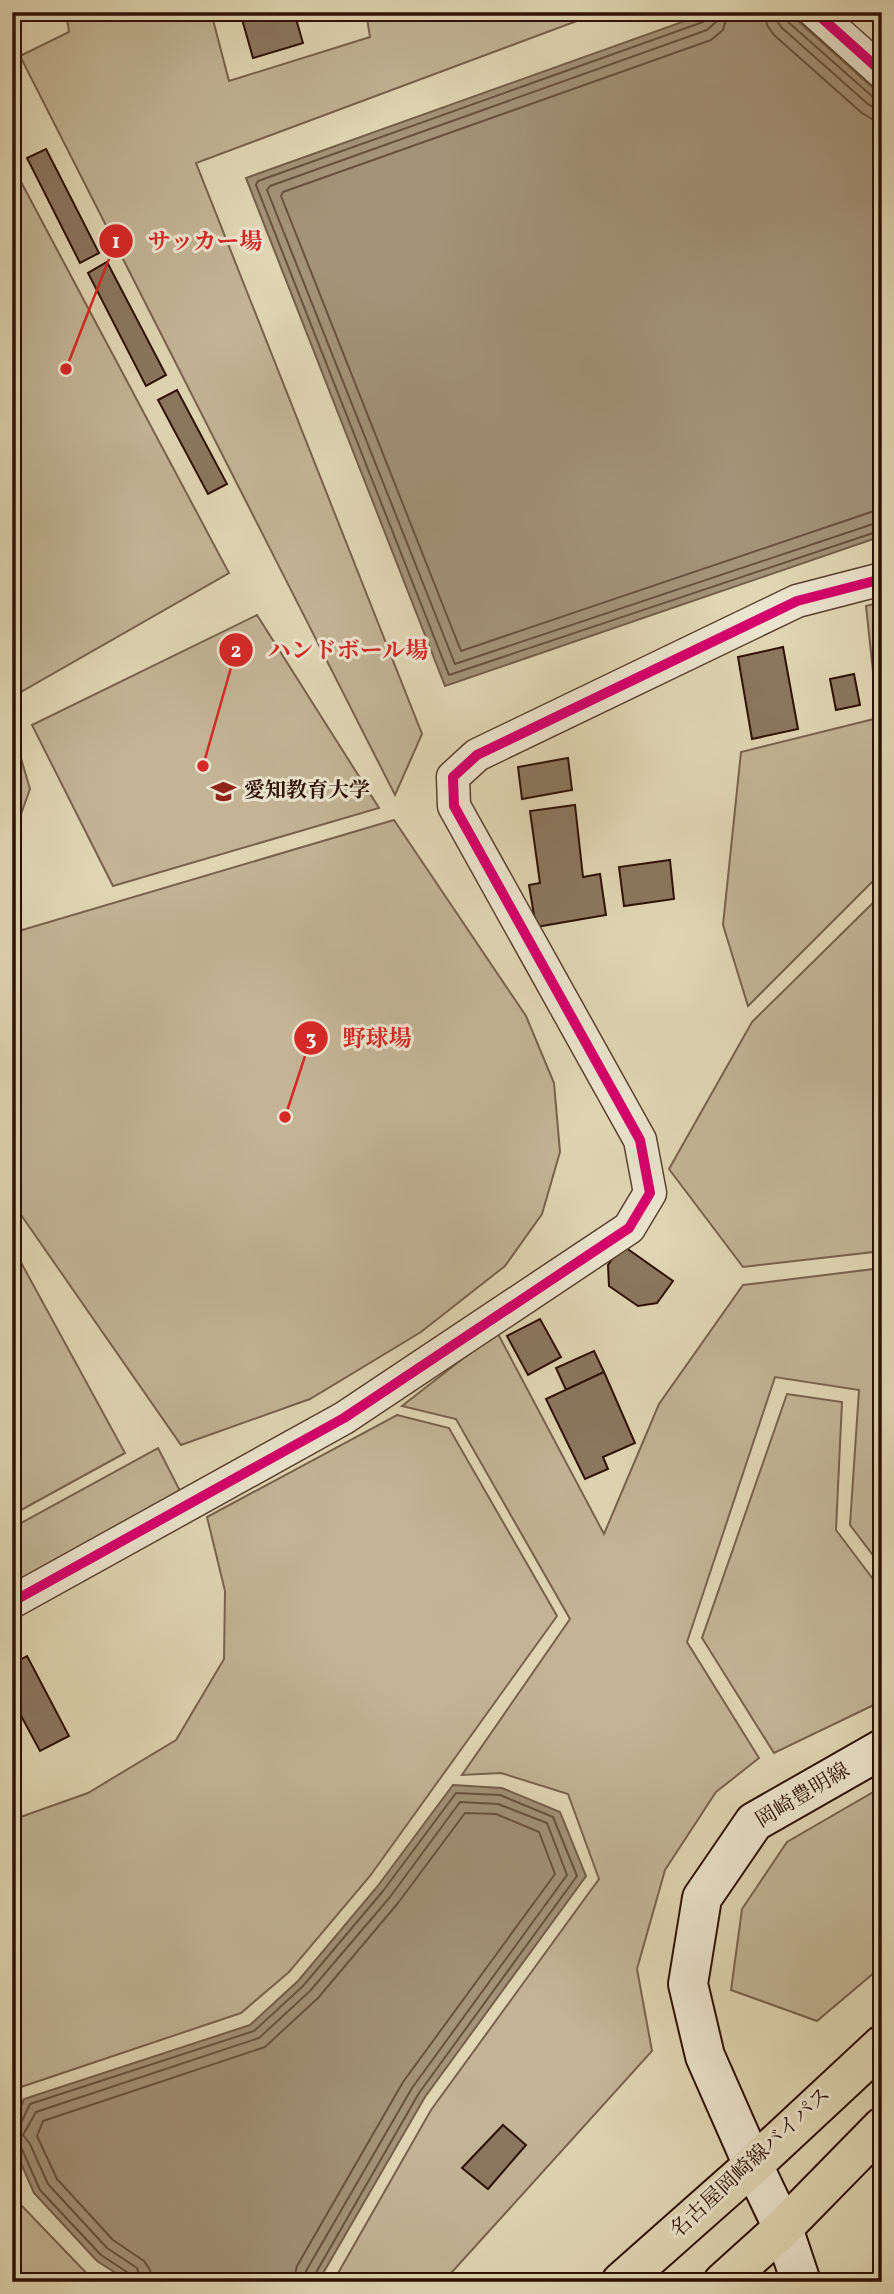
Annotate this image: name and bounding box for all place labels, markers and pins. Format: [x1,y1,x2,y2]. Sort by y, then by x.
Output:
callout: サッカー場 [98,219,276,263]
callout: ハンドボール場 [218,628,442,672]
school or university icon: 愛知教育大学 [210,777,238,805]
place label: 愛知教育大学 [244,777,370,806]
callout: 野球場 [294,1016,426,1060]

